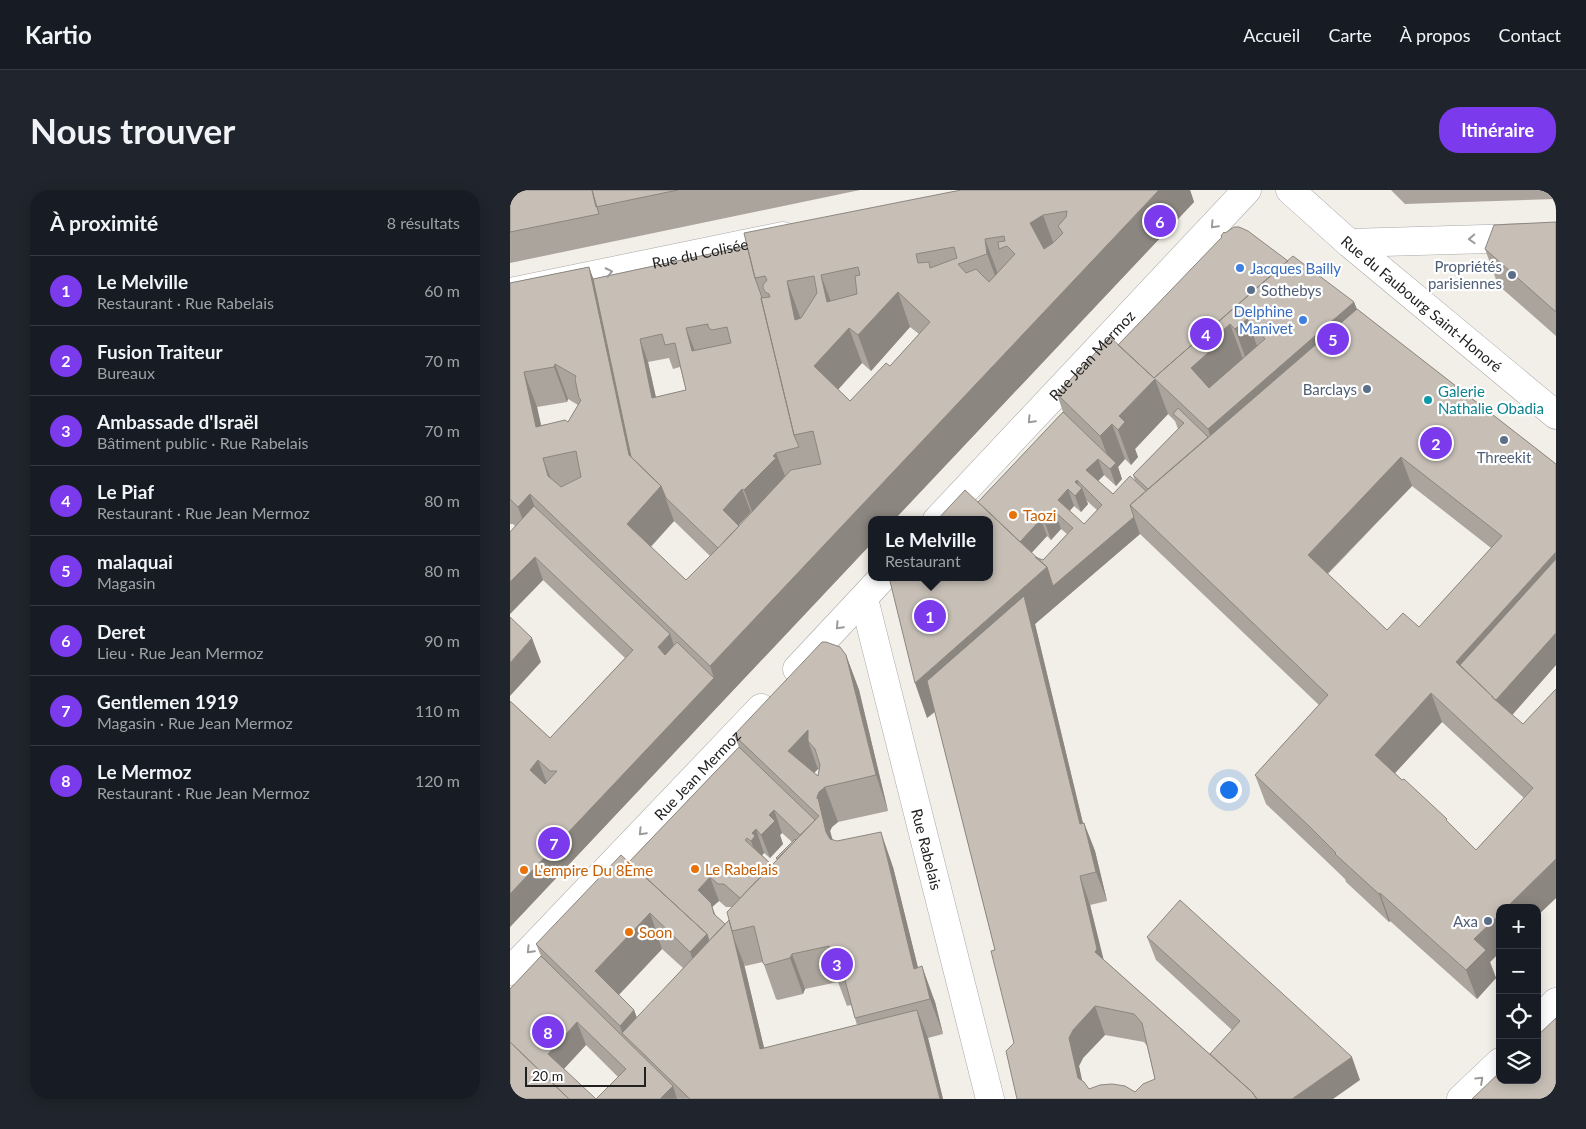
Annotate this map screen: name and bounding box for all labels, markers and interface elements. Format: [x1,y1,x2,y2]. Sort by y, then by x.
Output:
text: Kartio [25,20,92,49]
text: Accueil [1243,24,1300,46]
text: Carte [1328,24,1372,46]
text: À propos [1400,24,1471,46]
text: Contact [1499,24,1561,46]
button: Itinéraire [1439,107,1556,153]
text: Nous trouver [30,109,235,151]
pin: 6 [1144,202,1176,240]
text: À proximité [50,210,158,235]
text: 8 résultats [387,213,460,232]
one-way arrow [1211,220,1220,229]
street label: Rue du Faubourg Saint-Honoré [1338,232,1506,375]
street label: Rue du Colisée [650,234,750,272]
one-way arrow [1468,234,1476,245]
place label: Propriétés parisiennes [1428,257,1502,292]
place label: Jacques Bailly [1250,259,1341,277]
marker: Jacques Bailly [1234,262,1246,274]
one-way arrow [605,267,614,278]
marker: Propriétés parisiennes [1506,269,1518,281]
text: Le Melville [97,270,188,293]
text: 1 [61,281,71,300]
text: 60 m [424,281,460,300]
place label: Sothebys [1261,281,1321,299]
marker: Sothebys [1245,284,1257,296]
text: Restaurant · Rue Rabelais [97,293,274,312]
place label: Delphine Manivet [1234,302,1294,337]
street label: Rue Jean Mermoz [1045,306,1139,404]
marker: Delphine Manivet [1297,314,1309,326]
pin: 4 [1190,315,1222,353]
pin: 5 [1317,320,1349,358]
text: Fusion Traiteur [97,340,223,363]
text: 2 [61,351,71,370]
text: 70 m [424,351,460,370]
text: Bureaux [97,363,155,382]
place label: Barclays [1303,380,1357,398]
place label: Galerie Nathalie Obadia [1438,382,1544,417]
marker: Barclays [1361,383,1373,395]
marker: Galerie Nathalie Obadia [1422,394,1434,406]
text: Ambassade d'Israël [97,410,258,433]
one-way arrow [1028,415,1037,424]
text: 3 [61,421,71,440]
text: 70 m [424,421,460,440]
pin: 2 [1420,424,1452,462]
text: Bâtiment public · Rue Rabelais [97,433,309,452]
marker: Threekit [1498,434,1510,446]
place label: Threekit [1477,448,1532,466]
text: Le Piaf [97,480,154,503]
text: 4 [61,491,71,510]
text: 80 m [424,491,460,510]
text: Restaurant · Rue Jean Mermoz [97,503,310,522]
place label: Taozi [1023,506,1056,524]
marker: Taozi [1007,509,1019,521]
popup [868,516,993,581]
text: Le Melville [885,528,976,551]
text: malaquai [97,550,173,573]
text: Restaurant [885,551,961,570]
text: 5 [61,561,71,580]
text: 80 m [424,561,460,580]
text: Magasin [97,573,156,592]
pin: 1 [914,597,946,635]
text: Deret [97,620,145,643]
one-way arrow [836,620,845,629]
text: 6 [61,631,71,650]
text: 90 m [424,631,460,650]
text: Lieu · Rue Jean Mermoz [97,643,264,662]
text: Gentlemen 1919 [97,690,239,713]
text: 7 [61,701,71,720]
text: 110 m [415,701,460,720]
text: Magasin · Rue Jean Mermoz [97,713,293,732]
street label: Rue Jean Mermoz [650,726,744,824]
text: Le Mermoz [97,760,191,783]
text: 8 [61,771,71,790]
text: 120 m [415,771,460,790]
your location [1216,777,1242,803]
text: Restaurant · Rue Jean Mermoz [97,783,310,802]
street label: Rue Rabelais [908,807,946,892]
pin: 7 [538,824,570,862]
one-way arrow [639,827,648,836]
place label: Le Rabelais [705,860,778,878]
place label: L'empire Du 8Ème [534,861,653,879]
marker: Le Rabelais [689,863,701,875]
marker: L'empire Du 8Ème [518,864,530,876]
map controls [1496,904,1541,1084]
button: + [1496,904,1541,949]
place label: Axa [1453,912,1478,930]
marker: Axa [1482,915,1494,927]
place label: Soon [639,923,672,941]
marker: Soon [623,926,635,938]
one-way arrow [527,945,536,954]
pin: 3 [821,945,853,983]
button: − [1496,949,1541,994]
button: locate [1496,994,1541,1039]
pin: 8 [532,1013,564,1051]
button: layers [1496,1039,1541,1084]
scale bar [525,1064,646,1087]
text: 20 m [532,1067,563,1084]
one-way arrow [1475,1077,1484,1086]

